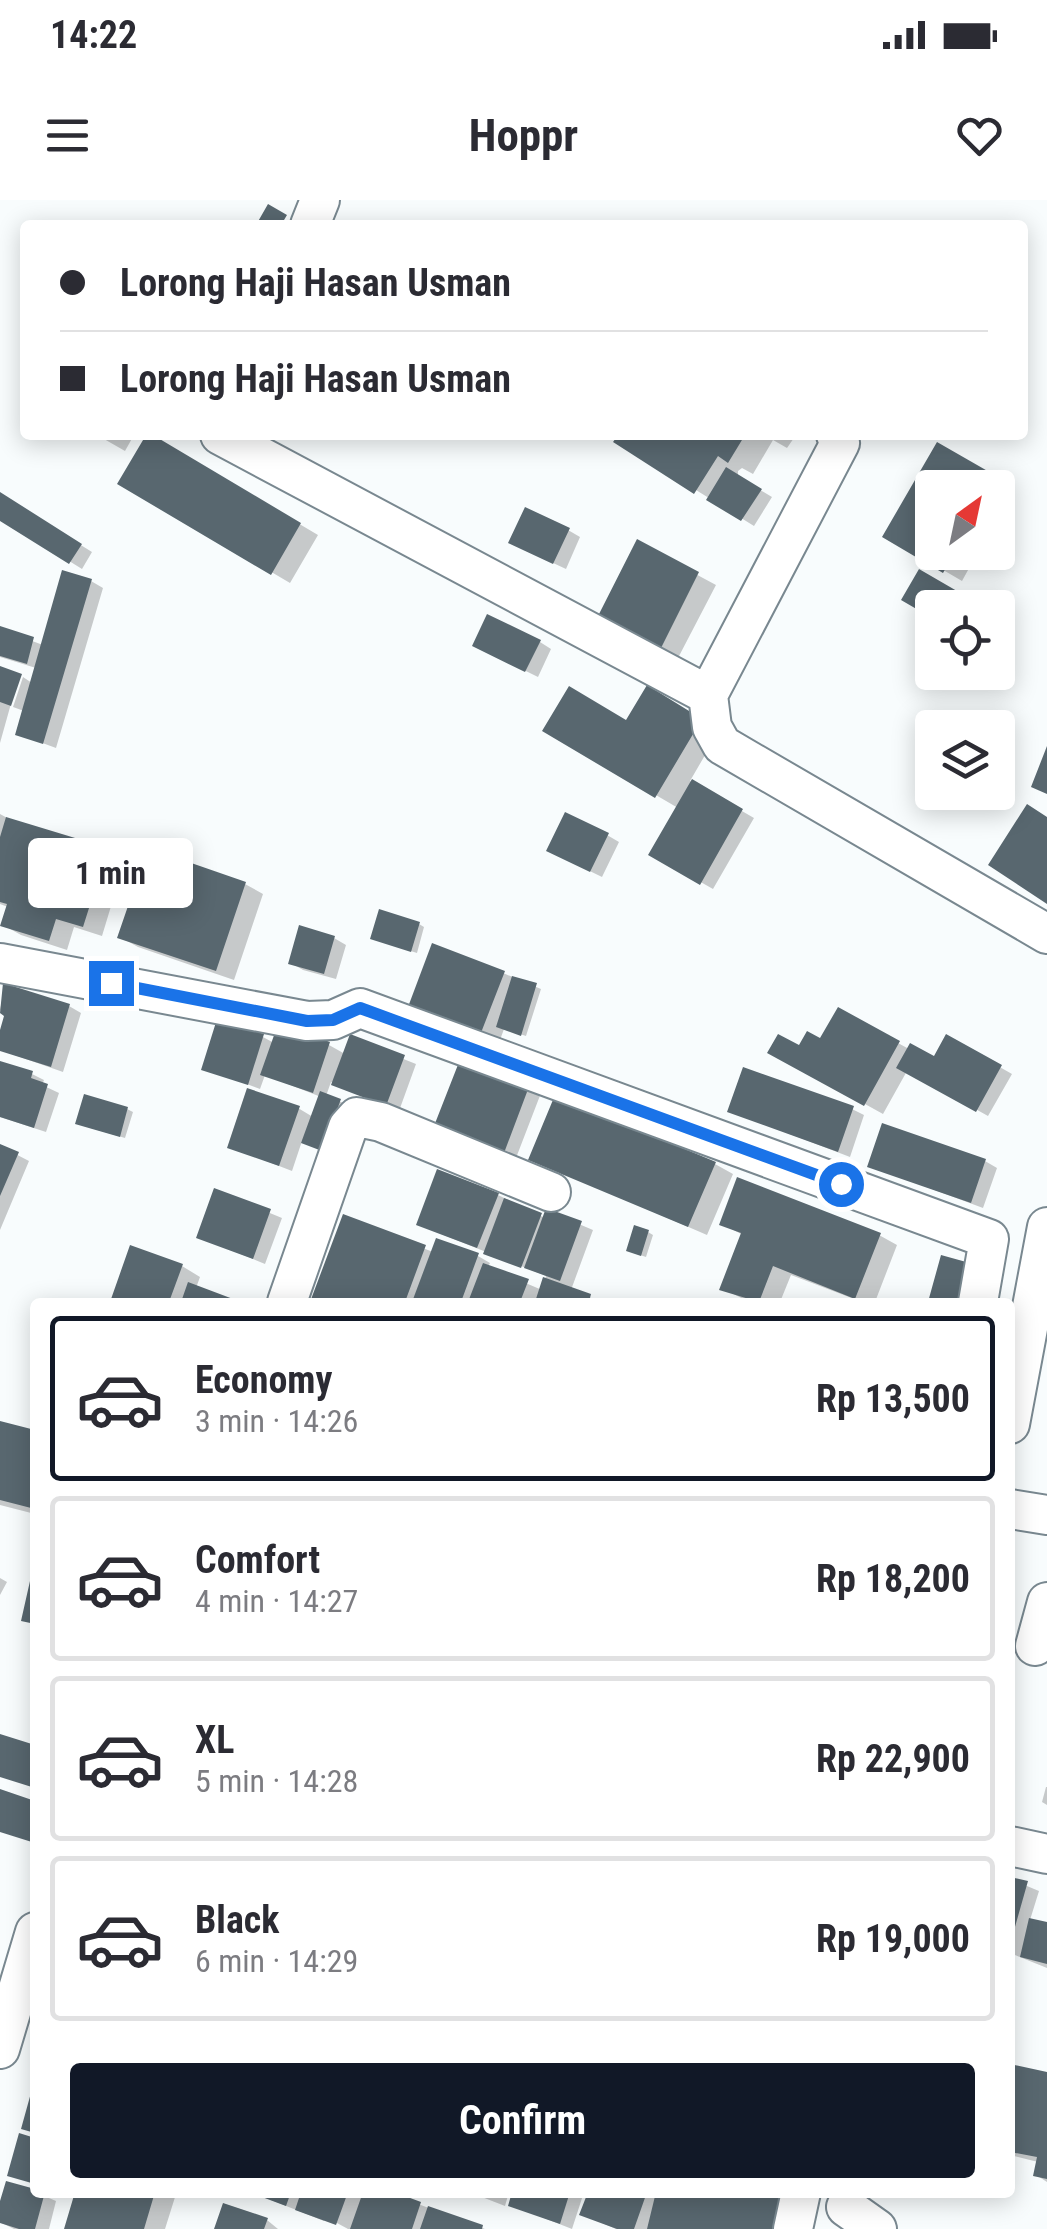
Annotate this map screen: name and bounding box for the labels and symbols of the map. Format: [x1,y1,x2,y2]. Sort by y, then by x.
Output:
north arrow [915,470,1015,570]
callout: 1 min [28,838,194,908]
route end [89,961,134,1006]
route start [819,1162,864,1207]

